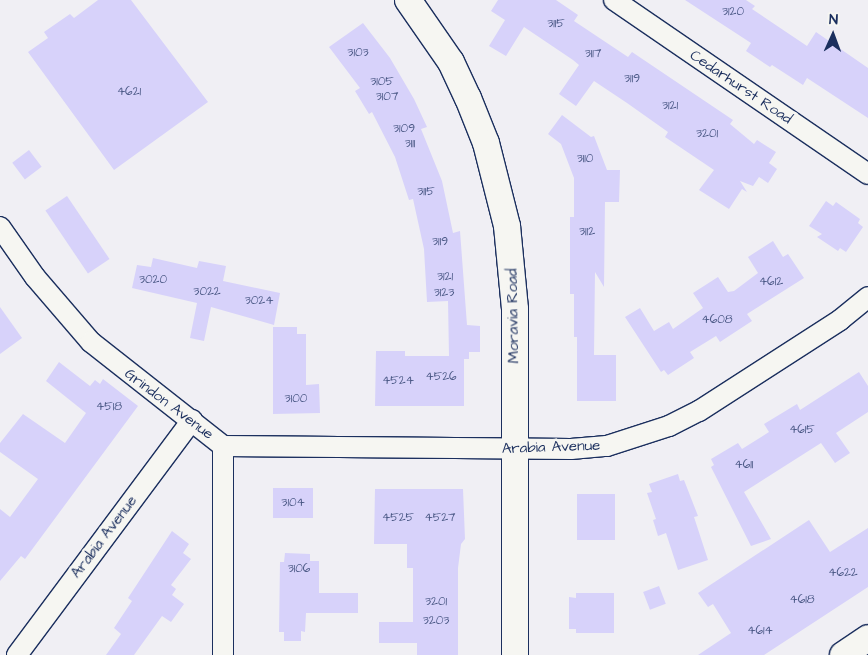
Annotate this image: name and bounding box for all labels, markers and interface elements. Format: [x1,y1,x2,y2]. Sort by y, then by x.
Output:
house number: 3120 [722,5,744,19]
north arrow [808,10,858,60]
text: N [829,10,838,30]
house number: 3115 [547,17,565,31]
house number: 3103 [347,46,369,60]
street label: Cedarhurst Road [686,46,796,128]
house number: 3117 [585,47,601,61]
house number: 3119 [624,72,640,86]
house number: 3105 [370,75,394,89]
house number: 4621 [117,85,141,99]
house number: 3107 [376,90,398,104]
house number: 3121 [662,99,678,113]
house number: 3109 [393,122,415,136]
house number: 3201 [696,127,718,141]
house number: 3111 [405,137,415,151]
house number: 3110 [577,152,593,166]
house number: 3115 [417,185,435,199]
house number: 3112 [579,225,595,239]
house number: 3119 [432,235,448,249]
street label: Moravia Road [503,268,523,364]
house number: 3121 [437,270,453,284]
house number: 3020 [139,273,167,287]
house number: 4612 [759,275,783,289]
house number: 3022 [193,285,221,299]
house number: 3123 [434,286,454,300]
house number: 3024 [245,294,273,308]
house number: 4608 [701,313,733,327]
street label: Grindon Avenue [121,365,217,443]
house number: 4526 [425,370,457,384]
house number: 4524 [382,374,414,388]
house number: 3100 [285,392,307,406]
house number: 4518 [96,400,122,414]
house number: 4615 [789,423,815,437]
street label: Arabia Avenue [501,436,601,458]
house number: 4611 [735,458,753,472]
street label: Arabia Avenue [67,492,141,582]
house number: 3104 [281,496,305,510]
house number: 4525 [382,511,414,525]
house number: 4527 [425,511,455,525]
house number: 3106 [288,562,310,576]
house number: 4622 [828,566,858,580]
house number: 4618 [789,593,815,607]
house number: 3201 [425,595,447,609]
house number: 3203 [423,614,449,628]
house number: 4614 [747,624,773,638]

